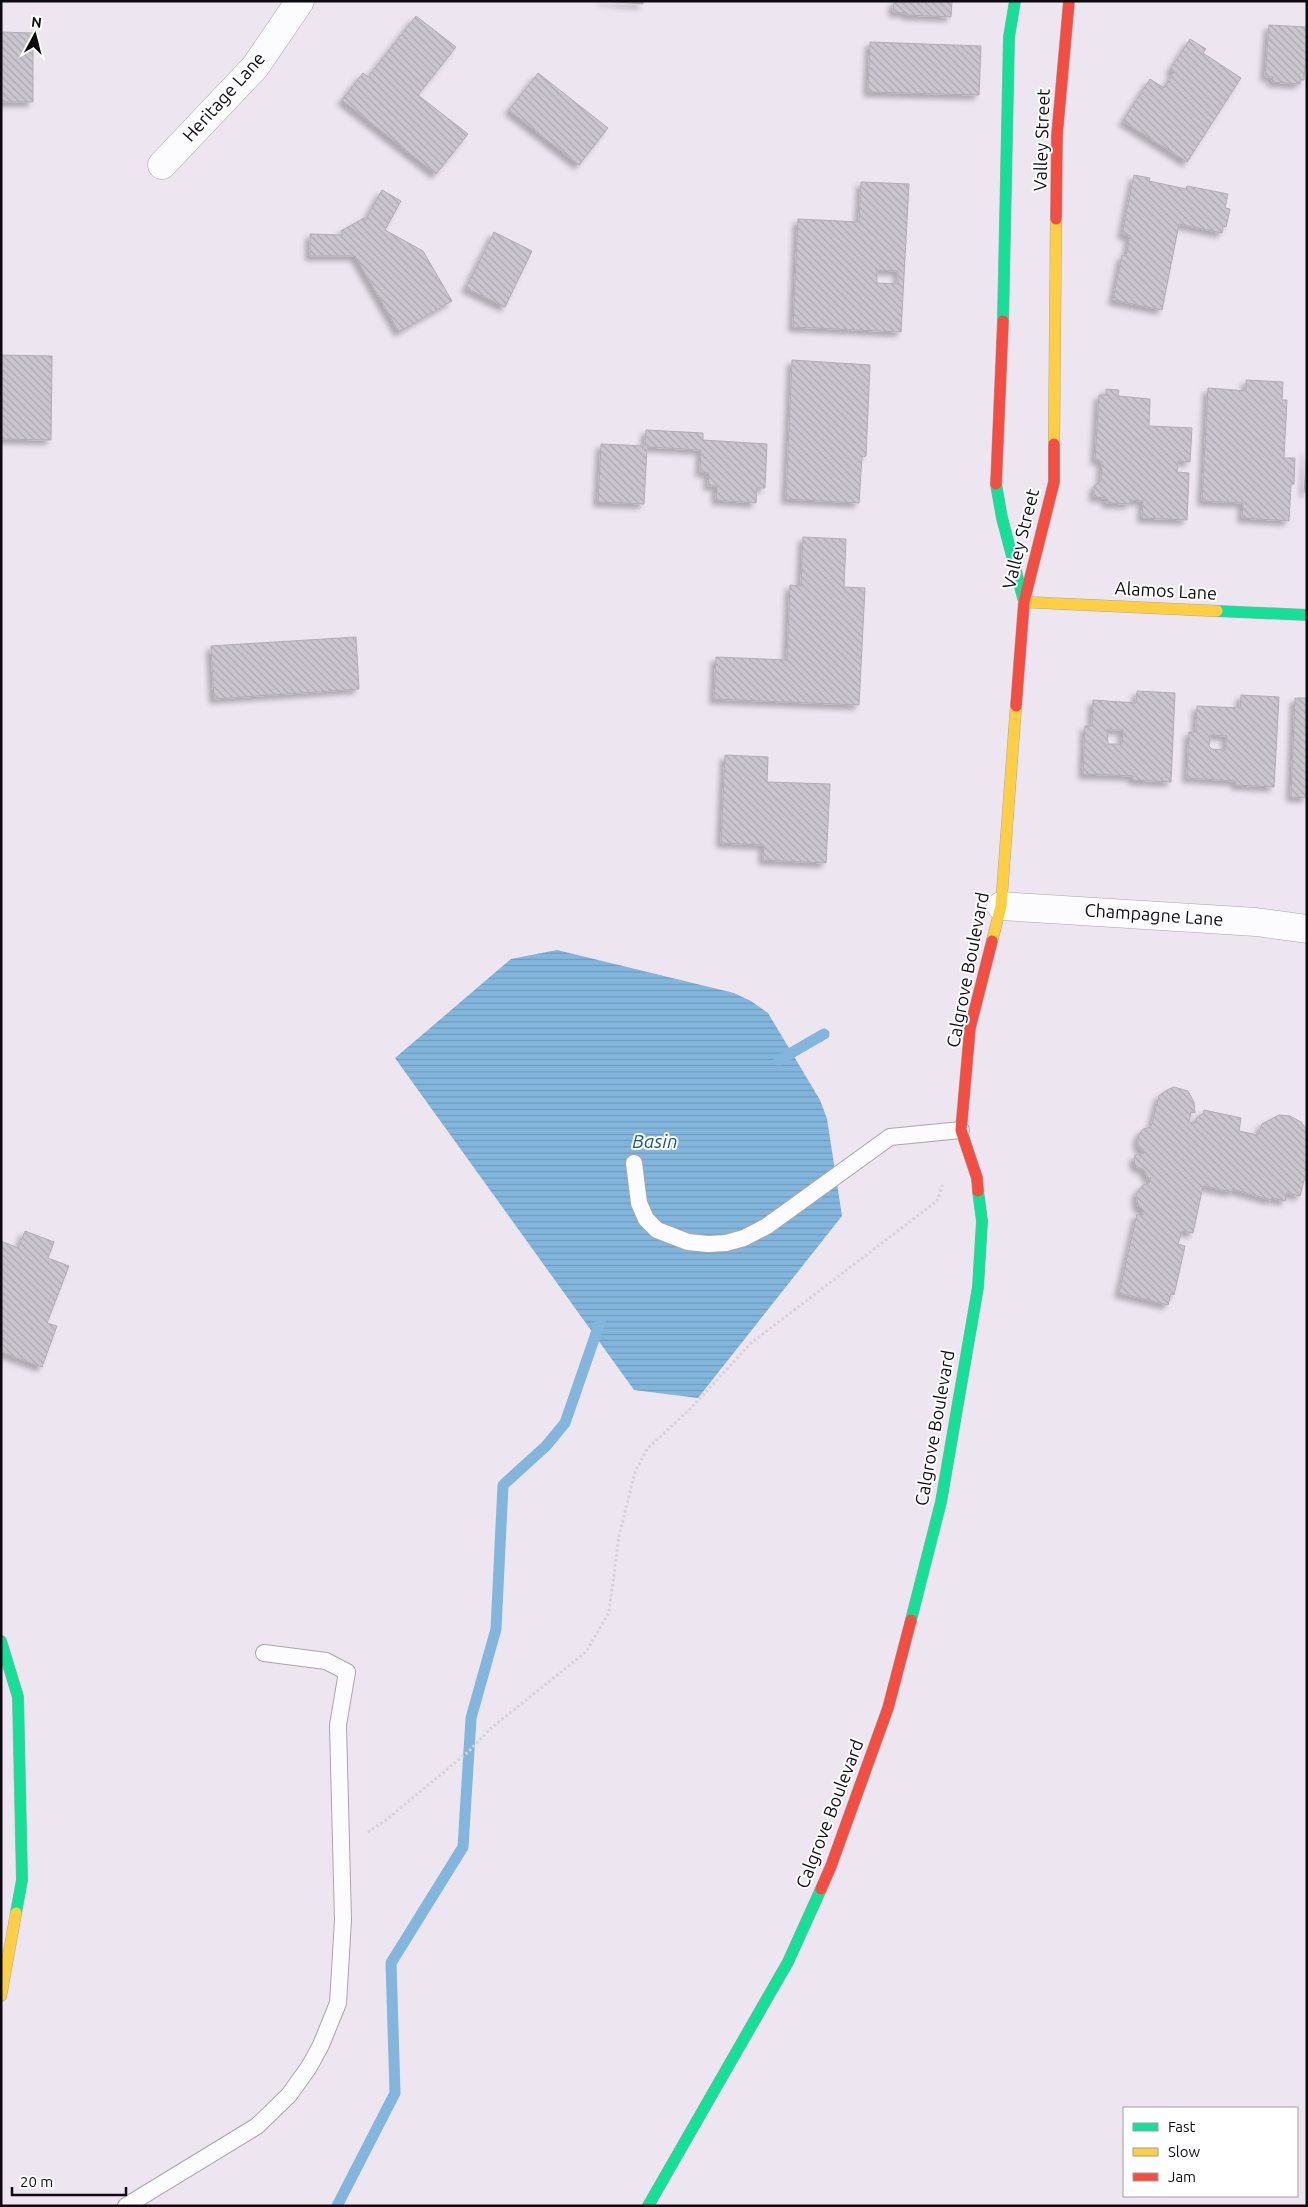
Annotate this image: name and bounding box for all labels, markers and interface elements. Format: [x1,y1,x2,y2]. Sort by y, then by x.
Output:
north arrow [10,10,60,60]
text: N [30,14,43,31]
street label: Heritage Lane [178,48,269,145]
street label: Valley Street [1029,88,1053,192]
street label: Valley Street [998,486,1042,591]
street label: Alamos Lane [1114,577,1218,603]
street label: Calgrove Boulevard [942,890,992,1049]
street label: Champagne Lane [1084,899,1224,929]
water label: Basin [632,1130,678,1152]
street label: Calgrove Boulevard [910,1348,958,1507]
street label: Calgrove Boulevard [791,1736,867,1891]
legend [1123,2107,1298,2197]
text: Fast [1168,2118,1196,2135]
text: Slow [1168,2143,1201,2160]
scale bar [12,2164,126,2196]
text: Jam [1168,2168,1196,2185]
text: 20 m [20,2173,53,2190]

